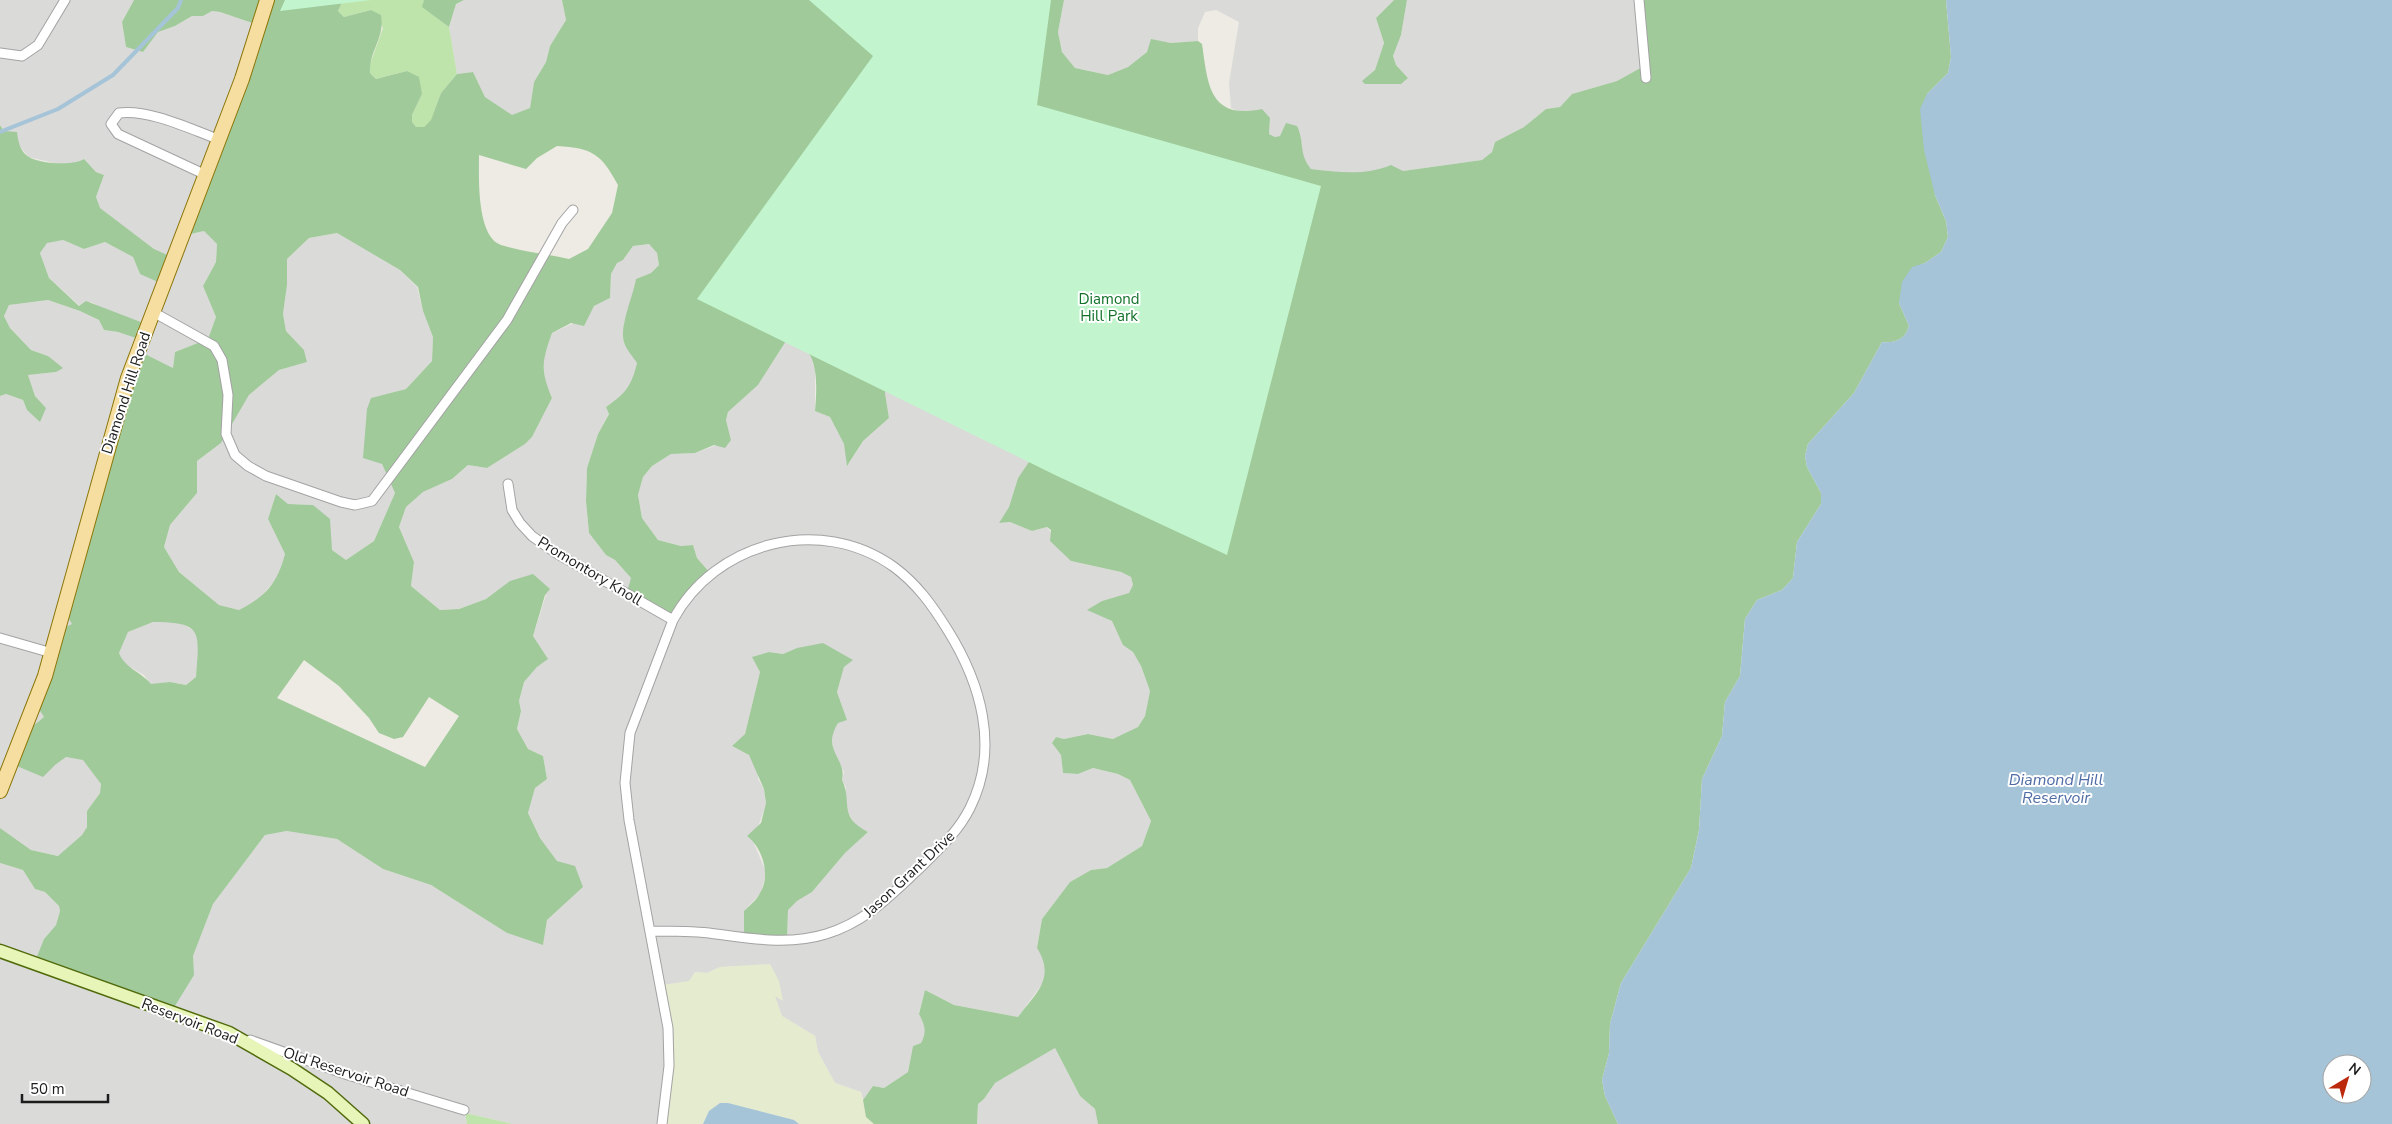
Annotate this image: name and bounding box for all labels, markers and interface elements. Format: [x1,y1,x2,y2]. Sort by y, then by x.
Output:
park label: Diamond Hill Park [1078,289,1140,326]
street label: Diamond Hill Road [97,329,155,457]
street label: Promontory Knoll [534,532,646,610]
water label: Diamond Hill Reservoir [2009,769,2104,809]
street label: Jason Grant Drive [858,826,959,922]
street label: Reservoir Road [139,993,241,1049]
street label: Old Reservoir Road [281,1042,411,1102]
north arrow [2322,1054,2372,1104]
text: N [2345,1058,2365,1080]
scale bar [22,1072,109,1104]
text: 50 m [30,1079,65,1099]

